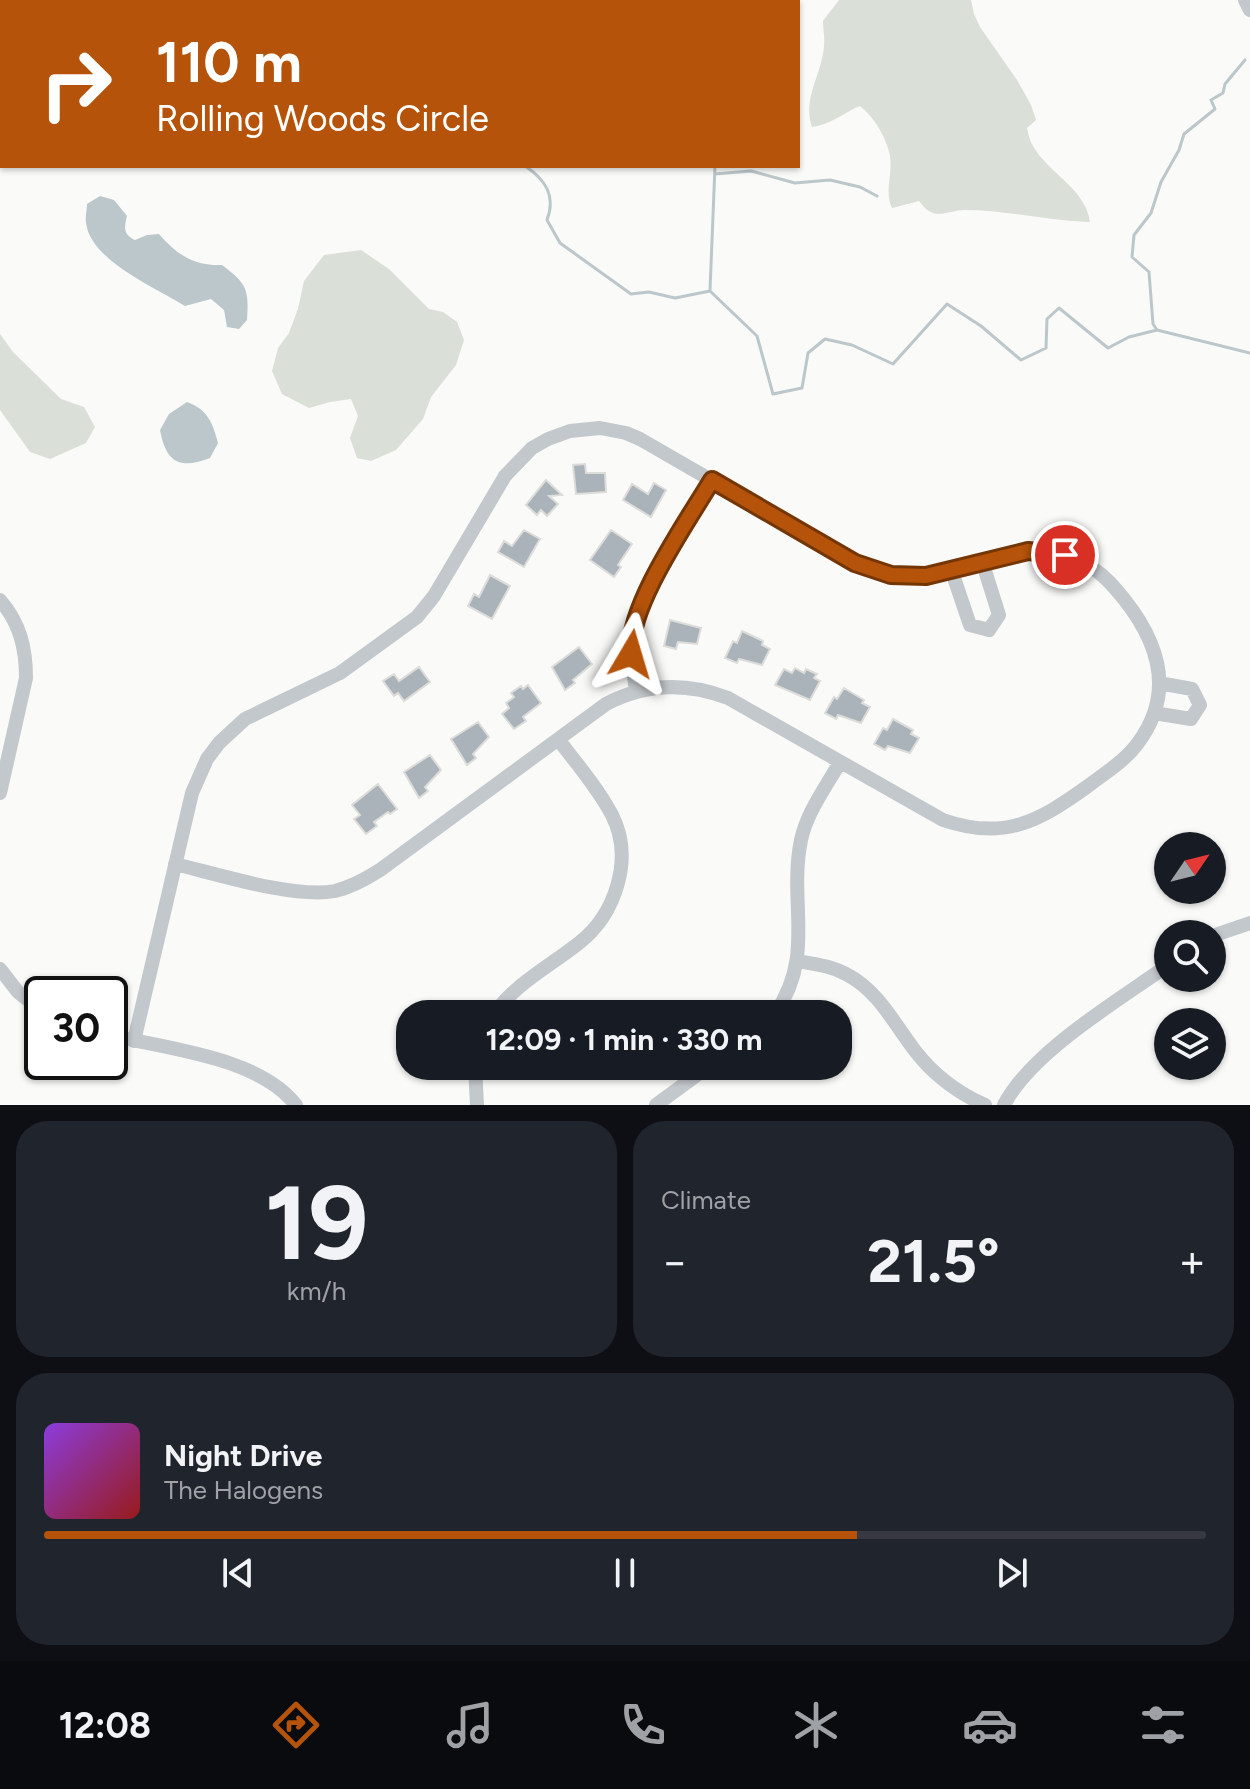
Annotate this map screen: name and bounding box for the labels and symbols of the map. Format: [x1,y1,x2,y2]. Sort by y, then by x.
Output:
pin [1031,521,1099,589]
position arrow [589,612,673,696]
north arrow [1154,832,1226,904]
speed limit sign: 30 [24,976,128,1080]

